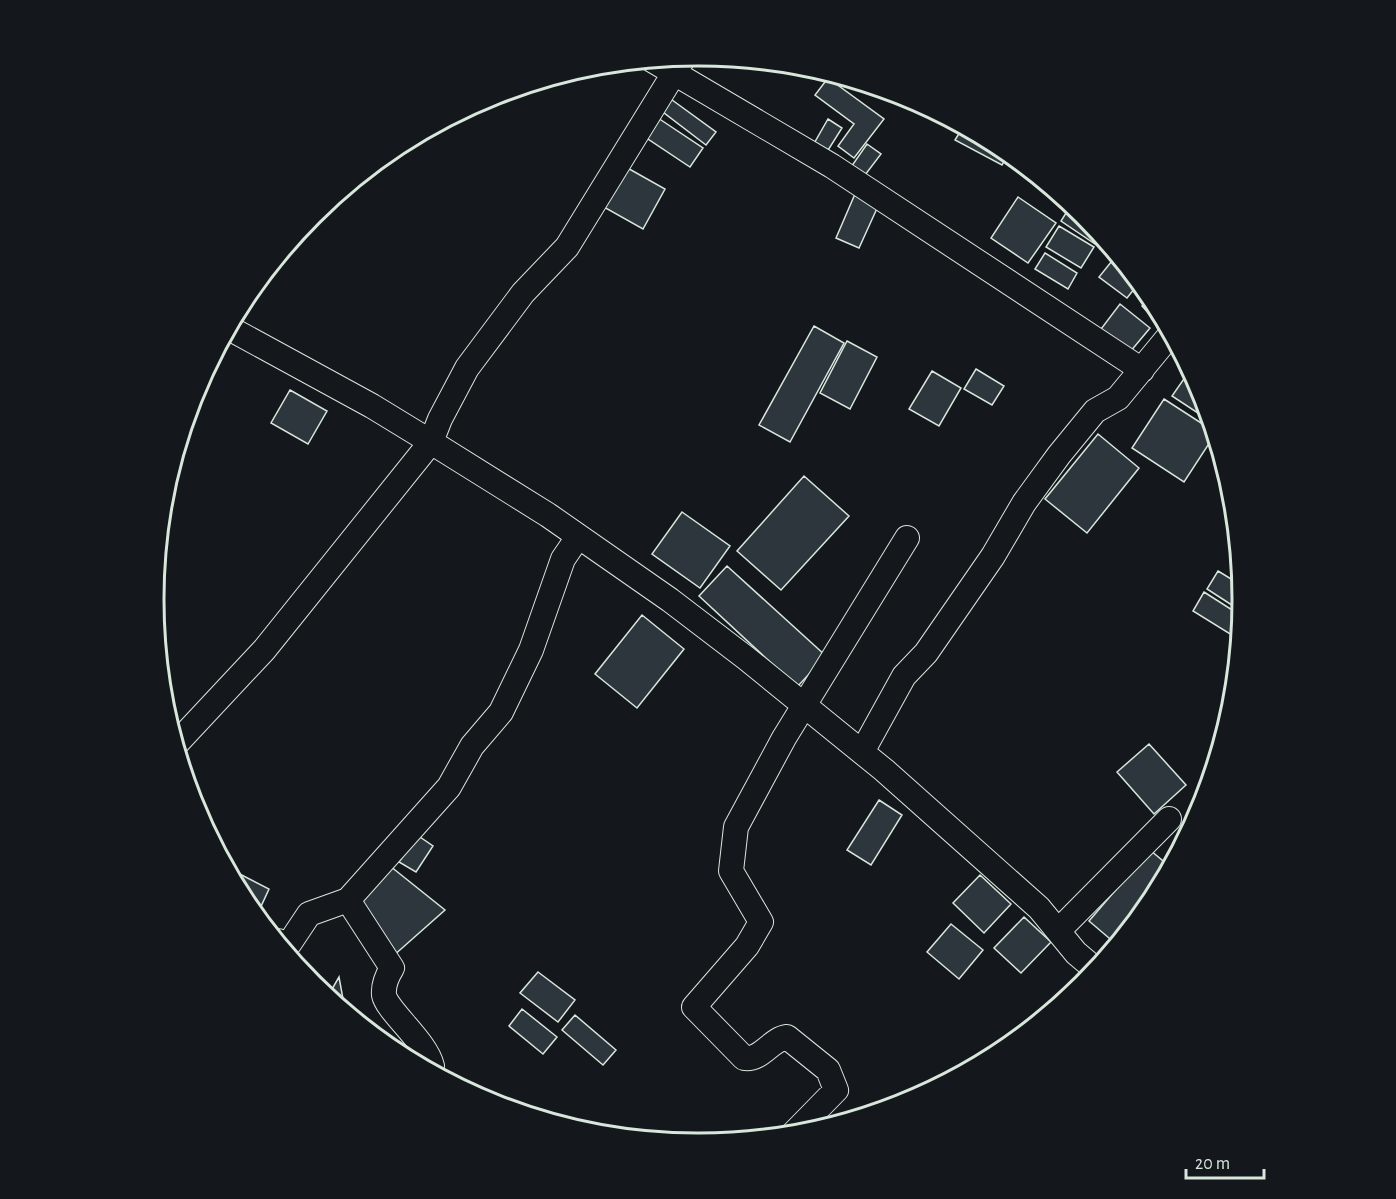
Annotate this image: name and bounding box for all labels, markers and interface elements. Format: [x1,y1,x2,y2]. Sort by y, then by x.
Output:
scale bar [1186,1142,1264,1180]
text: 20 m [1195,1155,1230,1173]

